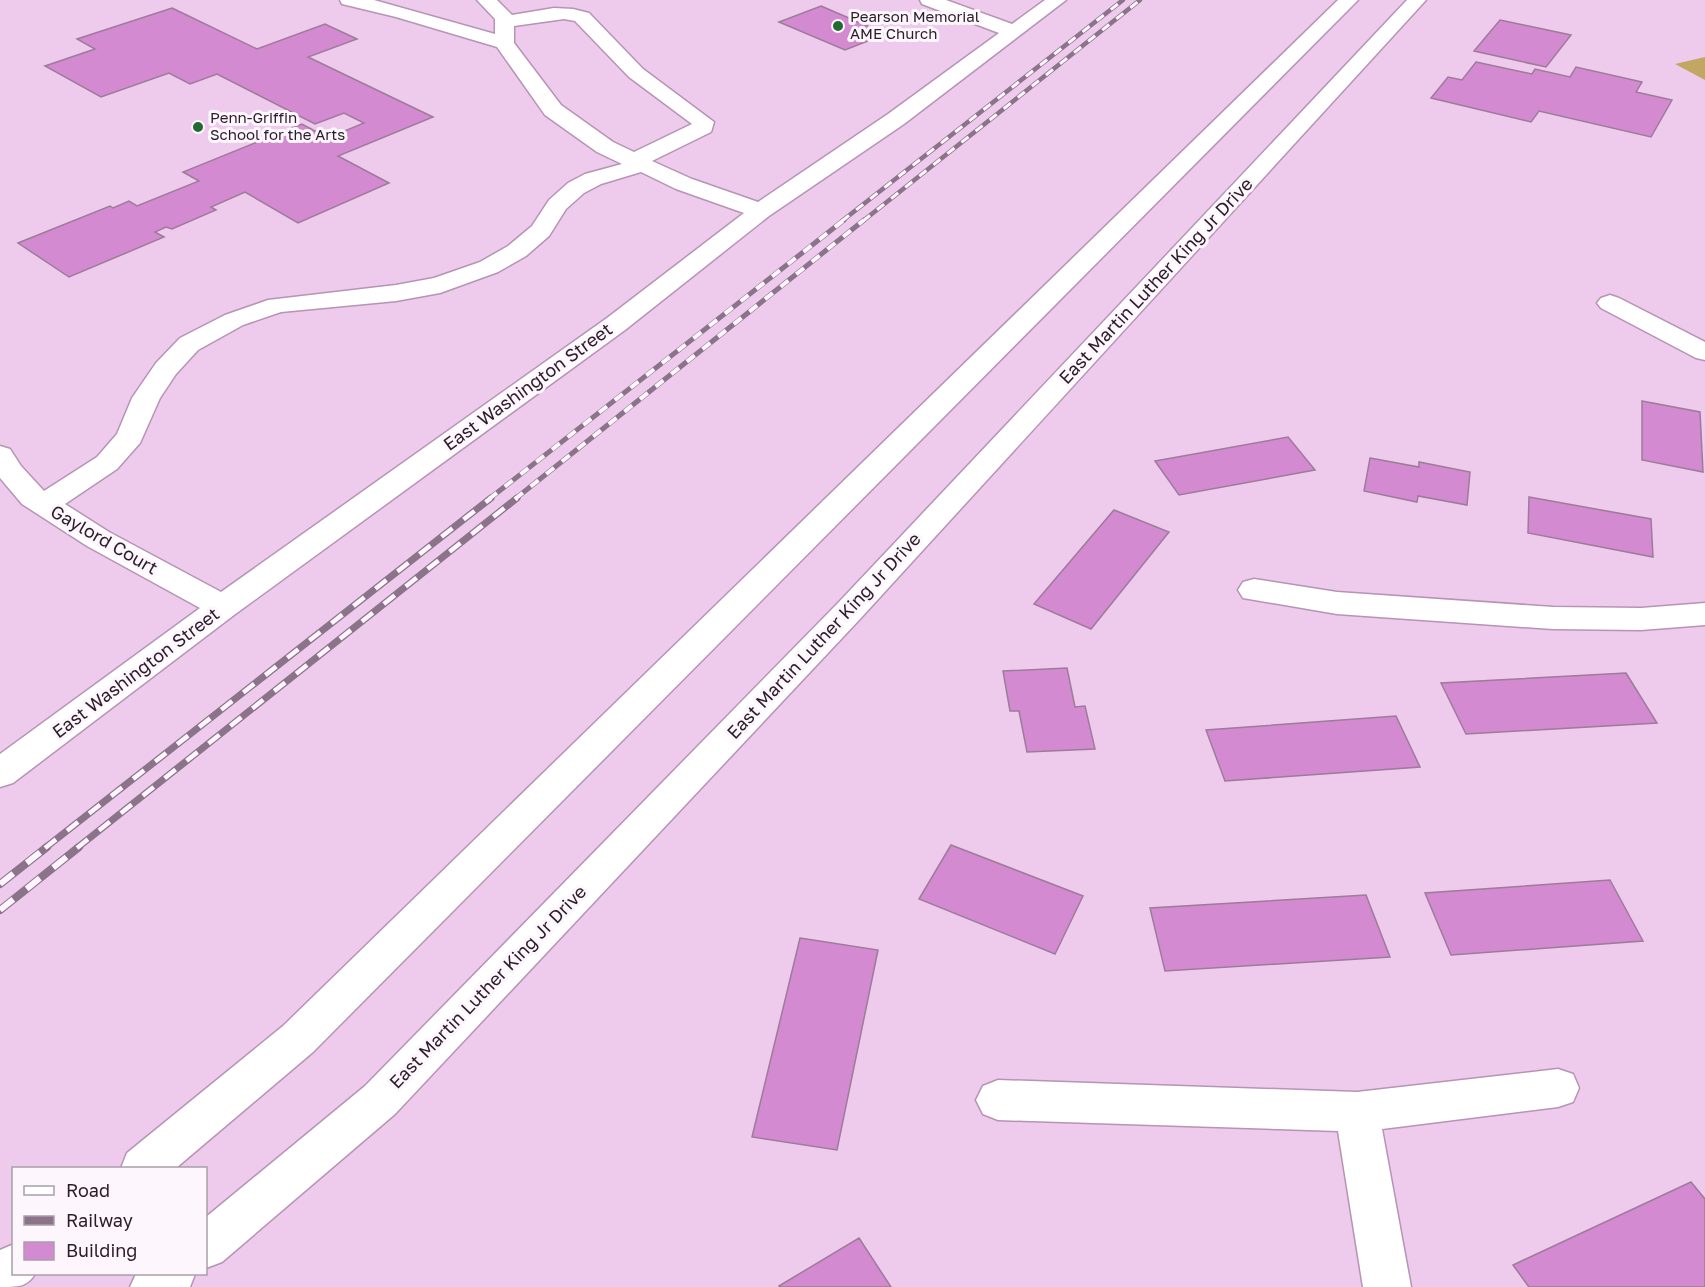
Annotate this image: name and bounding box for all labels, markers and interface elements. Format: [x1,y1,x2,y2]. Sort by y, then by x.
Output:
place label: Pearson Memorial AME Church [850,7,980,42]
marker: Pearson Memorial AME Church [831,19,845,33]
place label: Penn-Griffin School for the Arts [210,108,345,143]
marker: Penn-Griffin School for the Arts [191,120,205,134]
street label: East Martin Luther King Jr Drive [1054,173,1257,388]
street label: East Washington Street [439,318,616,455]
street label: Gaylord Court [47,500,162,579]
street label: East Martin Luther King Jr Drive [722,528,925,743]
street label: East Washington Street [48,602,223,742]
street label: East Martin Luther King Jr Drive [384,880,590,1092]
legend [12,1167,207,1275]
text: Road [66,1179,110,1201]
text: Railway [66,1209,133,1231]
text: Building [66,1239,137,1261]

